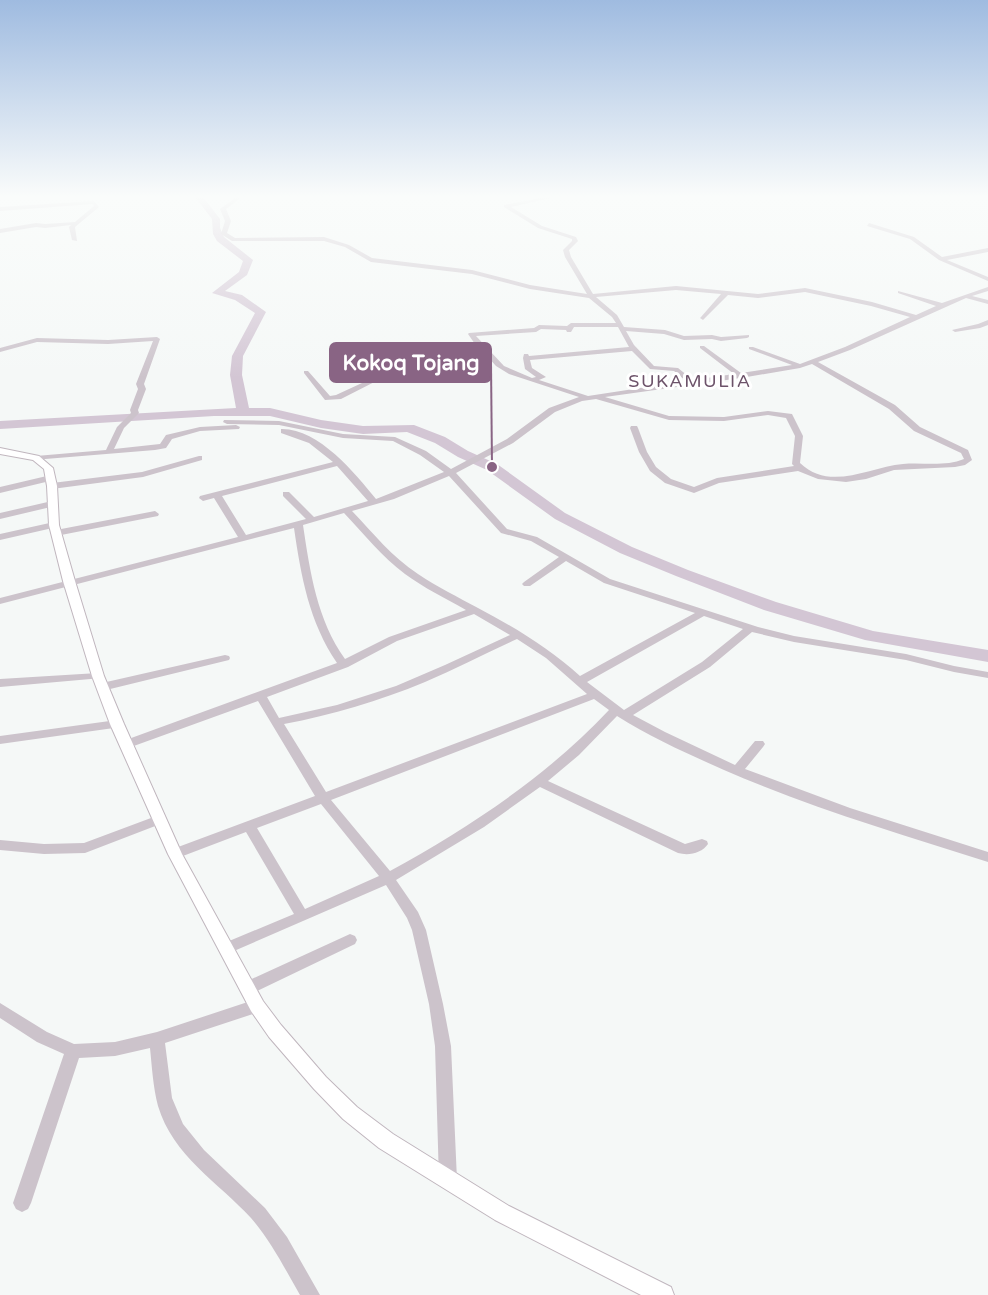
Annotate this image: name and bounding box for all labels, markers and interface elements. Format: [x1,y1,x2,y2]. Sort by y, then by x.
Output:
callout: Kokoq Tojang [330,343,491,382]
text: Kokoq Tojang [343,351,479,376]
district label: SUKAMULIA [628,370,752,392]

